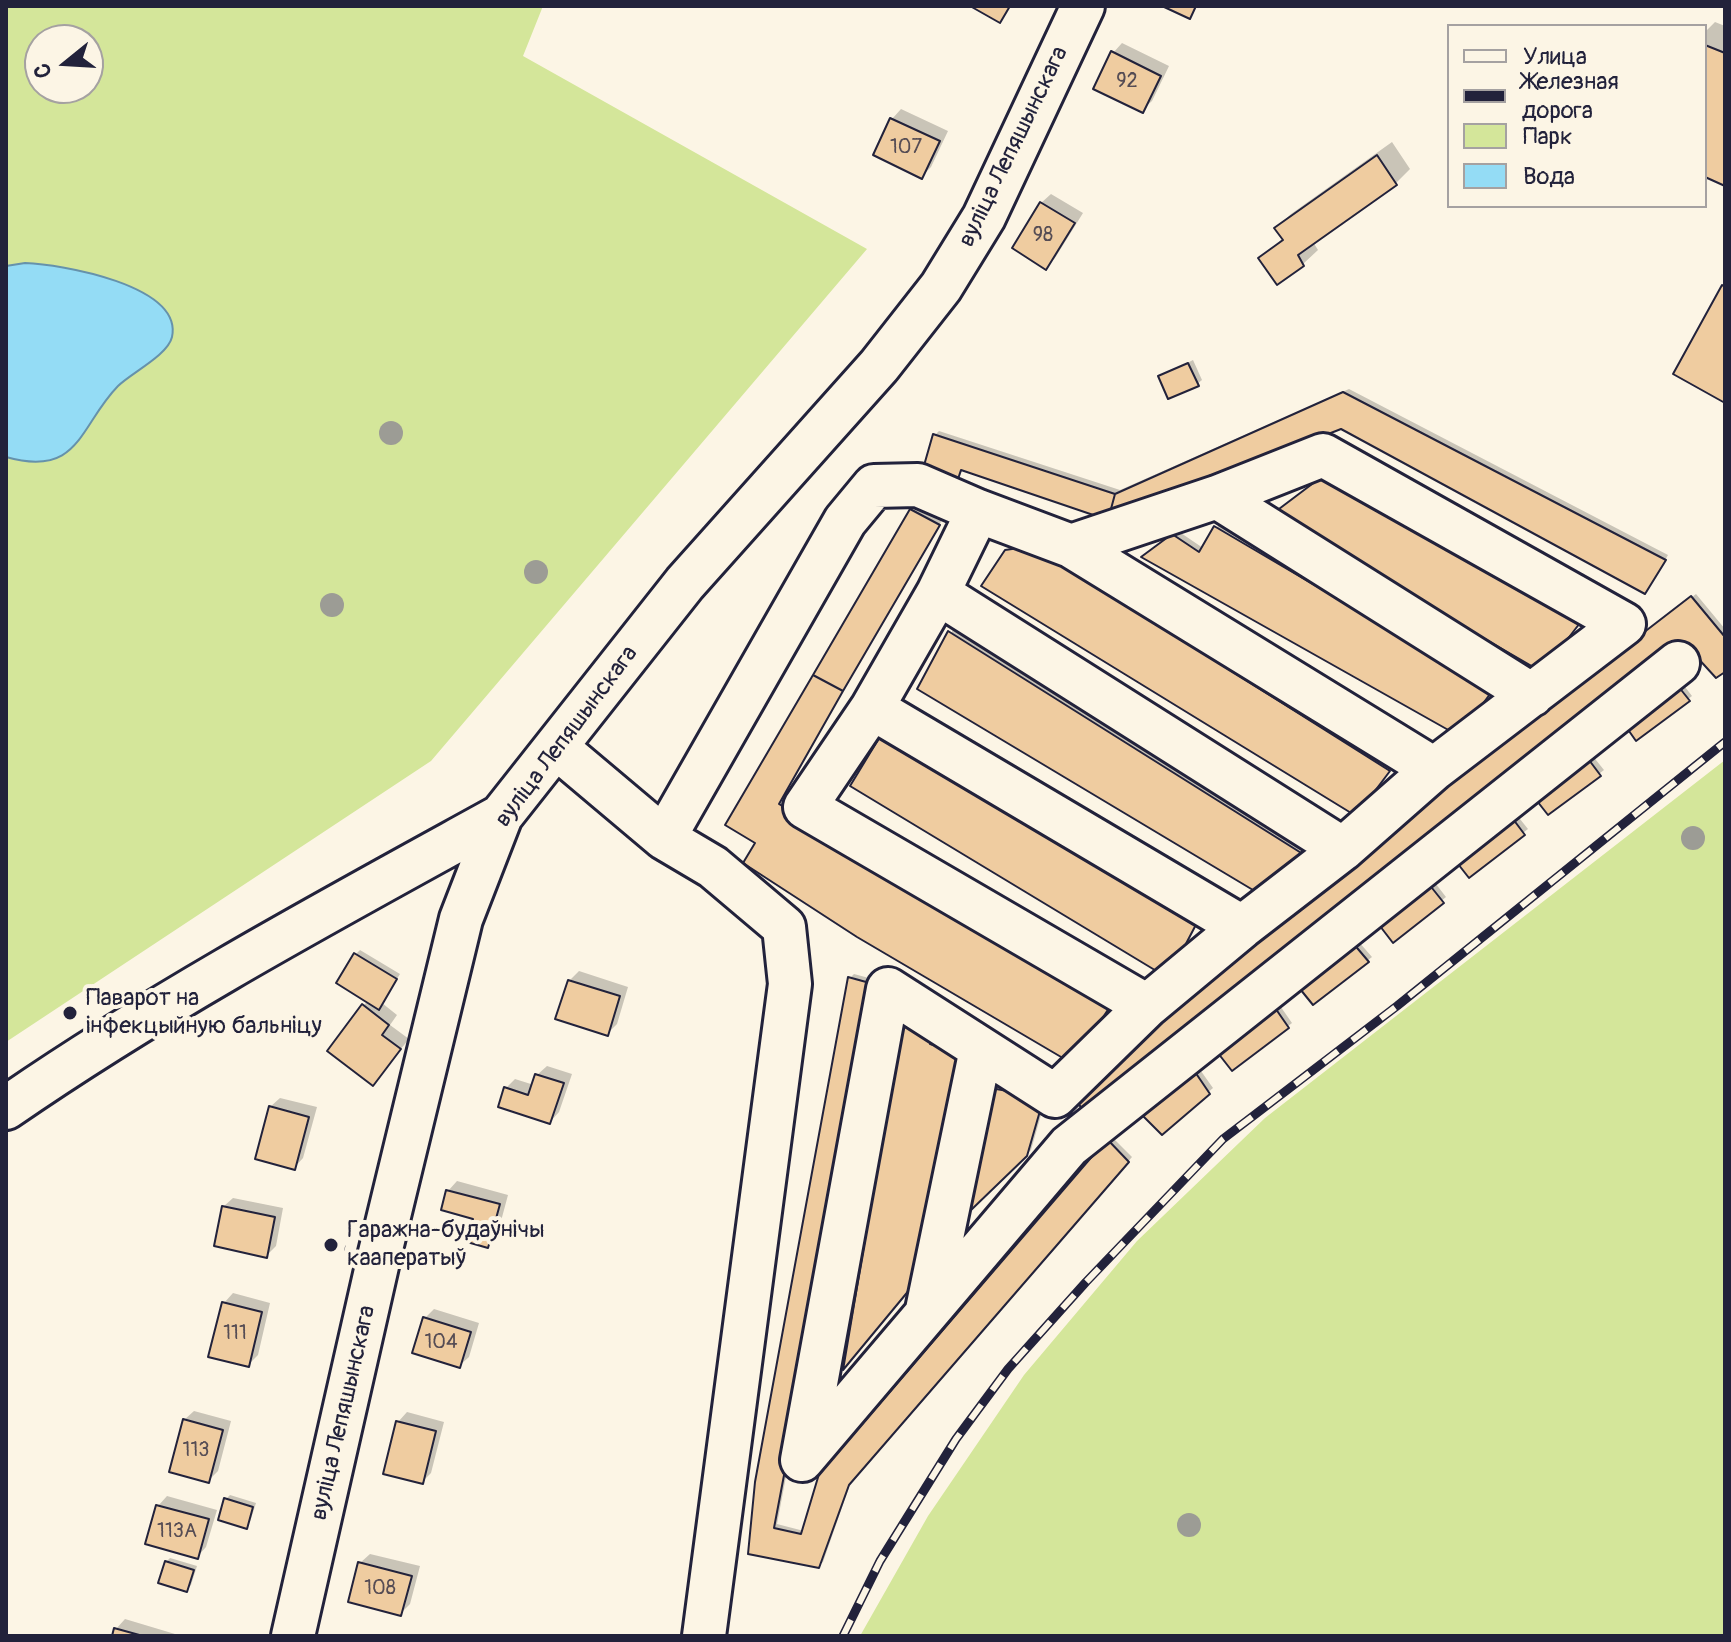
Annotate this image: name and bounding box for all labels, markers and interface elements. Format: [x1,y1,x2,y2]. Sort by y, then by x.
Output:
north arrow [24,24,104,104]
legend [1447,24,1707,208]
street label: вуліца Лепяшынскага [953,42,1075,252]
text: Улица [1523,42,1587,71]
text: С [28,60,58,82]
text: Железная дорога [1522,67,1619,125]
house number: 92 [1116,70,1138,94]
text: Парк [1523,122,1572,151]
house number: 107 [890,136,922,160]
text: Вода [1523,162,1575,191]
house number: 98 [1033,224,1053,248]
street label: вуліца Лепяшынскага [489,641,645,833]
place label: Паварот на інфекцыйную бальніцу [86,985,322,1041]
marker: Паварот на інфекцыйную бальніцу [61,1004,79,1022]
place label: Гаражна-будаўнічы кааператыў [347,1217,545,1273]
marker: Гаражна-будаўнічы кааператыў [322,1236,340,1254]
street label: вуліца Лепяшынскага [305,1303,383,1523]
house number: 111 [223,1322,247,1346]
house number: 104 [424,1331,458,1355]
house number: 113 [183,1439,209,1463]
house number: 113А [157,1520,197,1544]
house number: 108 [364,1577,396,1601]

